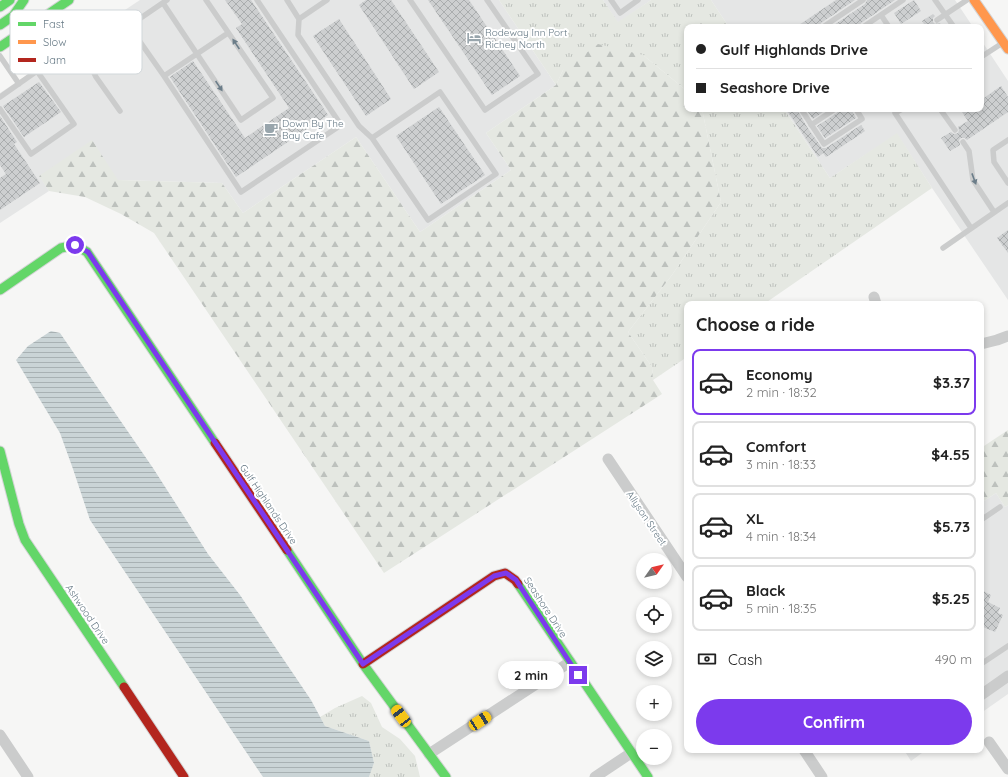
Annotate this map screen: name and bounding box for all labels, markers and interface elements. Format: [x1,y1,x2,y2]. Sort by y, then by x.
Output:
legend [10,10,142,74]
text: Fast [43,17,65,31]
place label: Rodeway Inn Port Richey North [485,26,568,51]
hotel icon: Rodeway Inn Port Richey North [466,30,482,46]
text: Slow [43,35,67,49]
one-way arrow [232,39,240,49]
text: Gulf Highlands Drive [720,40,868,59]
text: Jam [43,53,66,67]
text: Seashore Drive [720,78,830,97]
one-way arrow [215,81,223,91]
place label: Down By The Bay Cafe [282,117,344,142]
cafe icon: Down By The Bay Cafe [263,121,279,137]
one-way arrow [971,173,977,185]
route start [66,236,84,254]
text: Choose a ride [696,313,815,336]
icon: car [698,364,734,400]
text: Economy [746,365,813,384]
text: $3.37 [933,373,970,392]
text: 2 min · 18:32 [746,384,817,400]
icon: car [698,436,734,472]
text: Comfort [746,437,807,456]
text: $4.55 [931,445,970,464]
text: 3 min · 18:33 [746,456,816,472]
street label: Gulf Highlands Drive [237,462,301,547]
street label: Allyson Street [624,488,670,549]
icon: car [698,508,734,544]
text: XL [746,509,764,528]
text: $5.73 [933,517,970,536]
text: 4 min · 18:34 [746,528,816,544]
north arrow [636,553,672,589]
map controls [636,553,672,765]
street label: Seashore Drive [521,574,570,640]
icon: car [698,580,734,616]
text: Black [746,581,786,600]
street label: Ashwood Drive [63,582,113,647]
text: $5.25 [932,589,970,608]
button: locate [636,597,672,633]
text: 5 min · 18:35 [746,600,817,616]
button: layers [636,641,672,677]
icon: cash [696,648,718,670]
text: Cash [728,650,762,669]
text: 490 m [935,651,972,667]
callout: 2 min [498,661,564,689]
route end [569,666,587,684]
text: 2 min [514,667,548,683]
button: + [636,685,672,721]
button: Confirm [696,699,972,745]
car [389,703,413,729]
car [467,709,493,733]
button: − [636,729,672,765]

